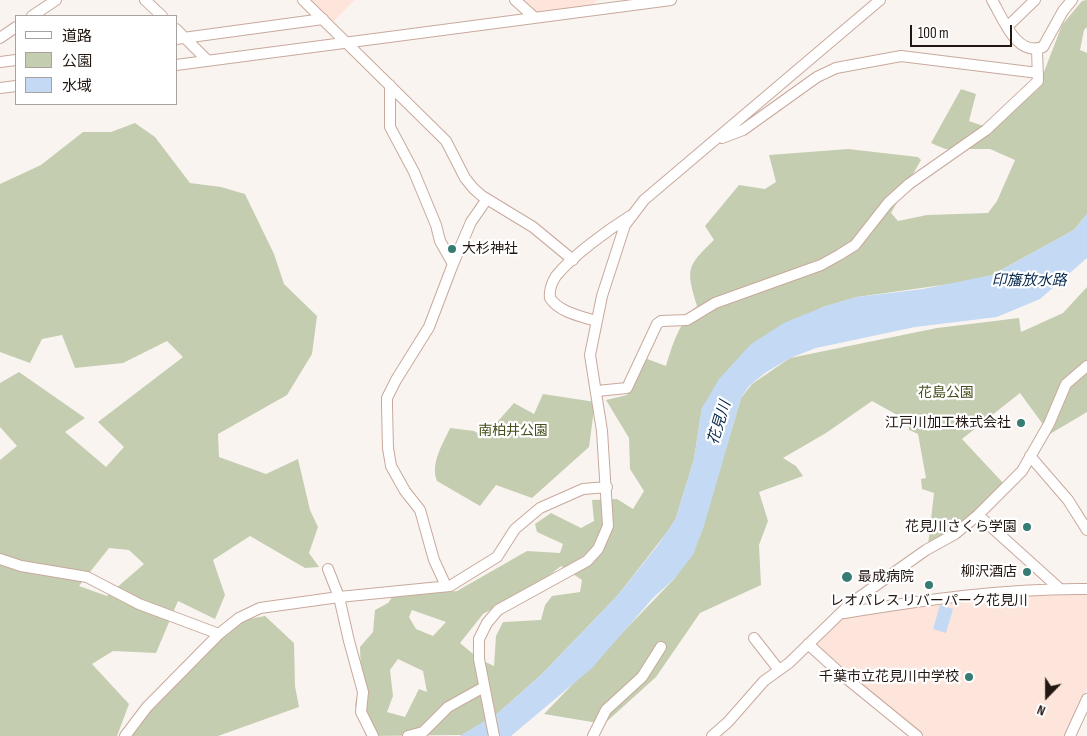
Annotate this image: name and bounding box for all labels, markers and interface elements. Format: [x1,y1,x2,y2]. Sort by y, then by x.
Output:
legend [15,15,178,105]
scale bar [912,15,1014,47]
text: 100 m [918,24,949,43]
text: 道路 [62,27,92,46]
text: 公園 [62,52,92,71]
text: 水域 [62,77,92,96]
place label: 大杉神社 [462,241,518,257]
marker: 大杉神社 [446,243,458,255]
water label: 印旛放水路 [992,272,1066,290]
park label: 花島公園 [918,385,974,401]
water label: 花見川 [705,399,735,447]
place label: 江戸川加工株式会社 [885,415,1011,431]
marker: 江戸川加工株式会社 [1015,417,1027,429]
park label: 南柏井公園 [478,423,548,439]
place label: 花見川さくら学園 [905,519,1017,535]
marker: 花見川さくら学園 [1021,521,1033,533]
place label: 柳沢酒店 [961,564,1017,580]
marker: 柳沢酒店 [1021,566,1033,578]
place label: 最成病院 [858,569,914,585]
marker: 最成病院 [840,570,854,584]
marker: レオパレス リバーパーク花見川 [923,579,935,591]
place label: レオパレス リバーパーク花見川 [830,593,1028,609]
place label: 千葉市立花見川中学校 [819,669,959,685]
marker: 千葉市立花見川中学校 [963,671,975,683]
north arrow [1022,671,1072,721]
text: N [1035,701,1048,720]

